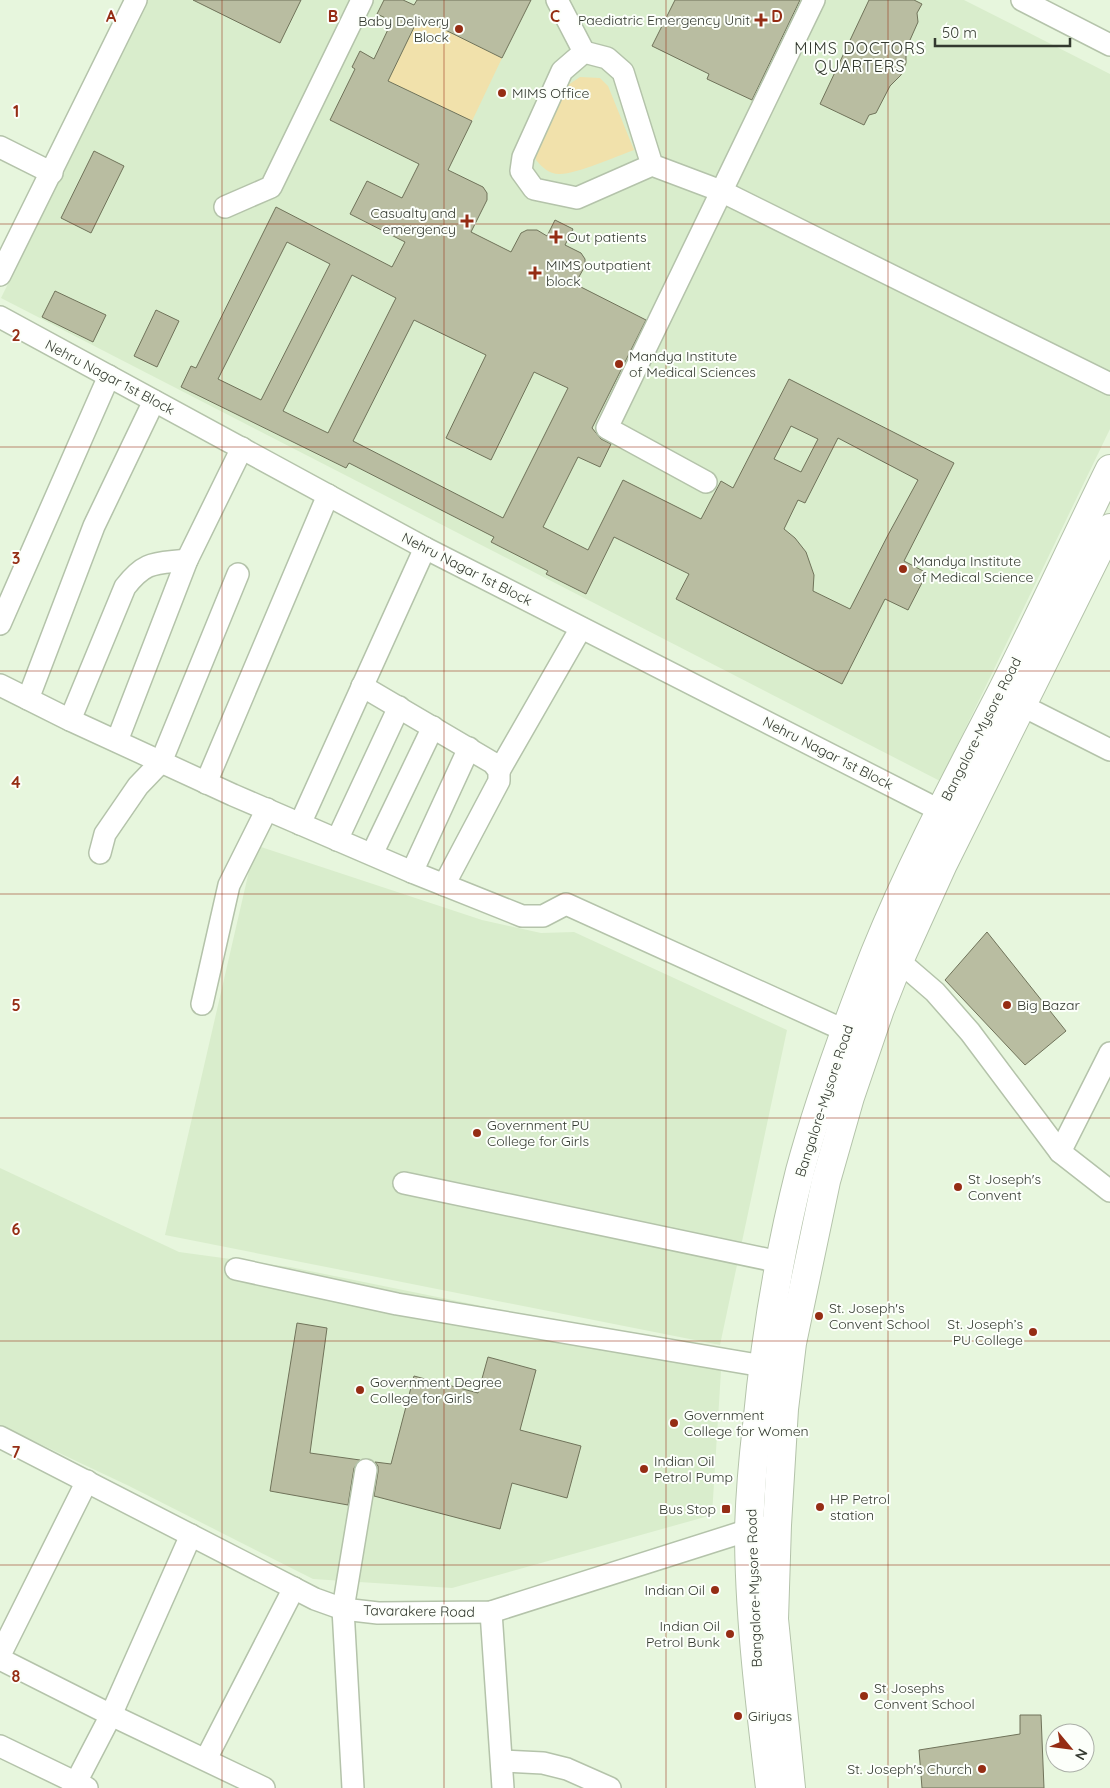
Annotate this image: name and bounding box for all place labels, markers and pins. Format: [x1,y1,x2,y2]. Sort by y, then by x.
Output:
place label: Paediatric Emergency Unit [578,11,750,29]
place label: Baby Delivery Block [358,12,449,46]
marker: Paediatric Emergency Unit [754,13,768,27]
marker: Baby Delivery Block [453,23,465,35]
place label: MIMS Office [512,84,589,102]
marker: MIMS Office [496,87,508,99]
place label: Casualty and emergency [371,204,456,238]
marker: Casualty and emergency [460,214,474,228]
place label: Out patients [567,228,647,246]
marker: Out patients [549,230,563,244]
place label: MIMS outpatient block [546,256,651,290]
marker: MIMS outpatient block [528,266,542,280]
place label: Mandya Institute of Medical Sciences [629,347,756,381]
marker: Mandya Institute of Medical Sciences [613,358,625,370]
place label: Mandya Institute of Medical Science [913,552,1033,586]
marker: Mandya Institute of Medical Science [897,563,909,575]
place label: Big Bazar [1017,996,1080,1014]
marker: Big Bazar [1001,999,1013,1011]
place label: Government PU College for Girls [487,1116,590,1150]
marker: Government PU College for Girls [471,1127,483,1139]
place label: St Joseph's Convent [968,1170,1041,1204]
marker: St Joseph's Convent [952,1181,964,1193]
place label: St. Joseph's Convent School [829,1299,930,1333]
marker: St. Joseph's Convent School [813,1310,825,1322]
place label: St. Joseph’s PU College [947,1315,1023,1349]
marker: St. Joseph’s PU College [1027,1326,1039,1338]
place label: Government Degree College for Girls [370,1373,502,1407]
marker: Government Degree College for Girls [354,1384,366,1396]
place label: Government College for Women [684,1406,809,1440]
marker: Government College for Women [668,1417,680,1429]
place label: Indian Oil Petrol Pump [654,1452,733,1486]
marker: Indian Oil Petrol Pump [638,1463,650,1475]
place label: HP Petrol station [830,1490,890,1524]
place label: Bus Stop [659,1500,716,1518]
marker: HP Petrol station [814,1501,826,1513]
marker: Bus Stop [720,1503,732,1515]
place label: Indian Oil [645,1581,705,1599]
marker: Indian Oil [709,1584,721,1596]
place label: Indian Oil Petrol Bunk [646,1617,720,1651]
marker: Indian Oil Petrol Bunk [724,1628,736,1640]
place label: St Josephs Convent School [874,1679,975,1713]
marker: St Josephs Convent School [858,1690,870,1702]
place label: Giriyas [748,1707,792,1725]
marker: Giriyas [732,1710,744,1722]
place label: St. Joseph's Church [847,1760,972,1778]
marker: St. Joseph's Church [976,1763,988,1775]

